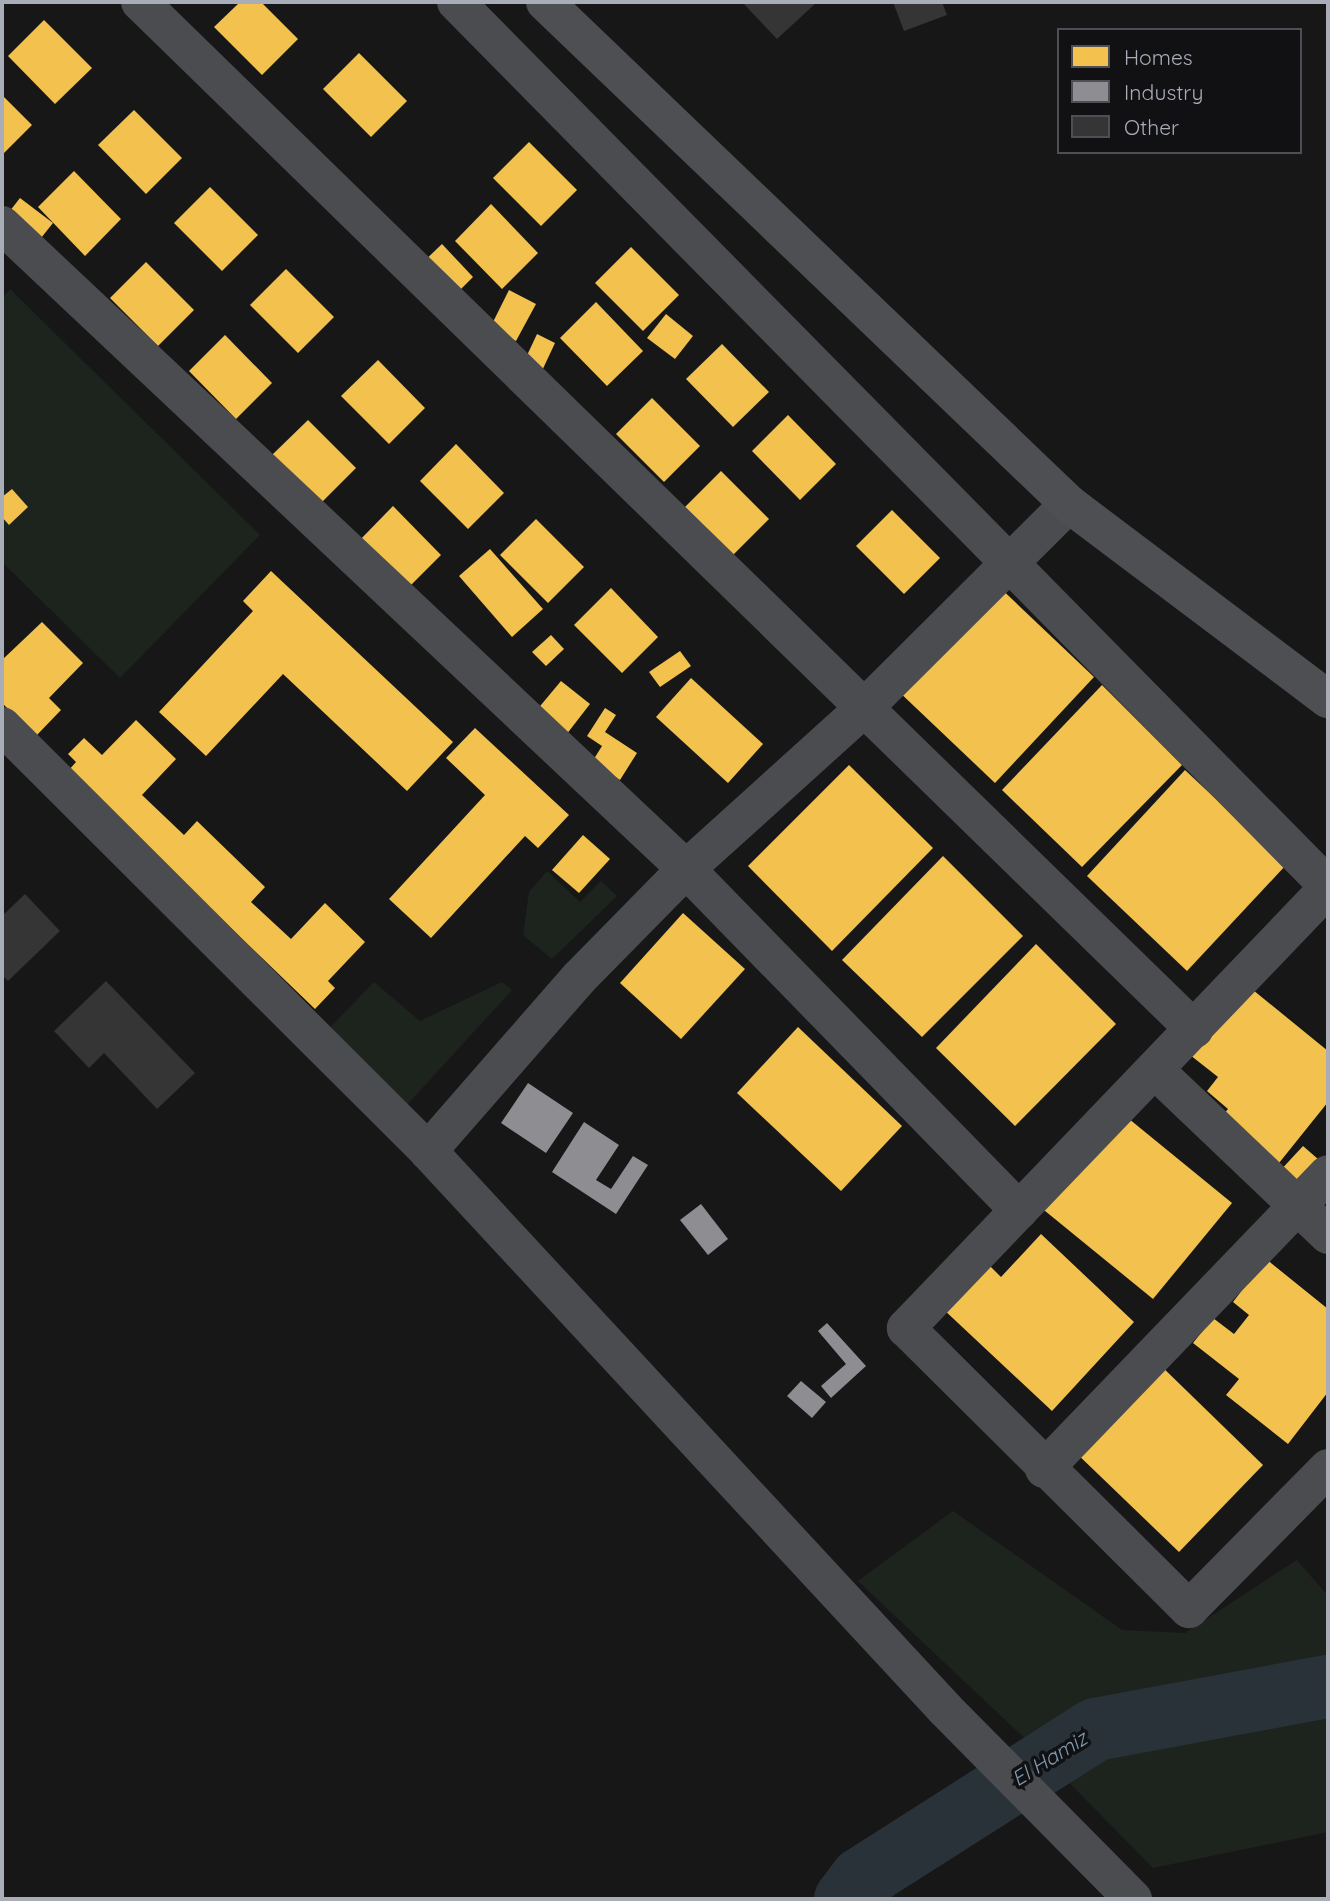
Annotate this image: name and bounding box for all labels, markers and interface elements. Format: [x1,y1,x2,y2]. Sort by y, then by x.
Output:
legend [1057,28,1302,154]
text: Homes [1124,44,1193,70]
text: Industry [1124,79,1203,105]
text: Other [1124,114,1179,140]
water label: El Hamiz [1007,1725,1091,1791]

